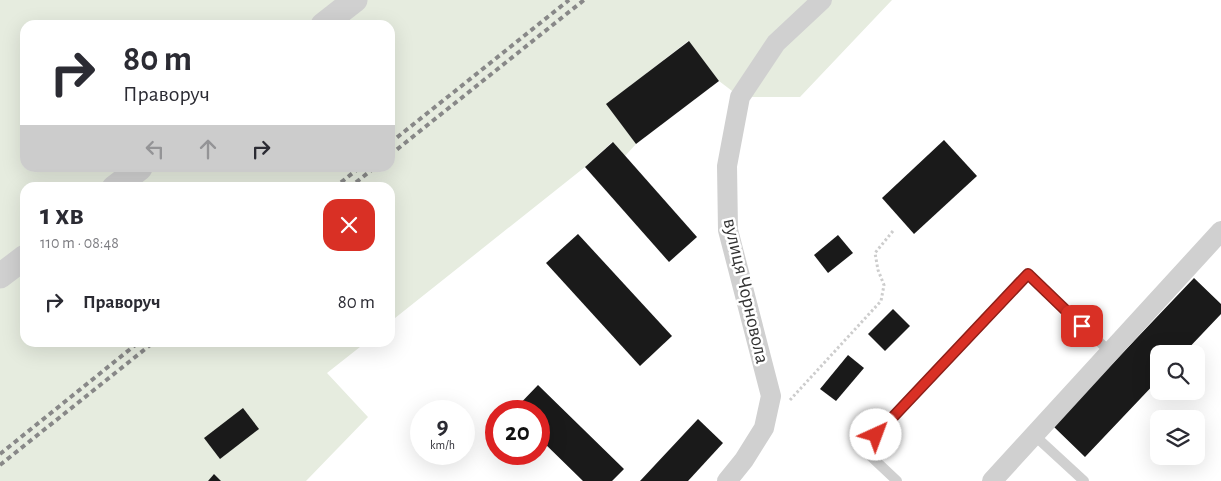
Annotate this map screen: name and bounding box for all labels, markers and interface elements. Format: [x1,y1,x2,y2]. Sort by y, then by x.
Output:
icon: right [40,40,105,105]
text: 80 m [123,42,192,77]
text: Праворуч [123,83,210,105]
icon: left [141,135,169,163]
icon: ahead [194,135,222,163]
icon: right [247,135,275,163]
button: close [323,199,375,251]
text: 1 хв [40,200,84,230]
street label: вулиця Чорновола [720,216,772,366]
text: 110 m · 08:48 [40,235,119,251]
icon: right [40,288,68,316]
text: Праворуч [83,293,161,312]
text: 80 m [338,293,375,312]
pin [1061,305,1103,347]
icon: arrive [1068,312,1096,340]
map controls [1150,345,1205,465]
button: search [1150,345,1205,400]
speed limit sign: 20 [485,400,550,465]
position arrow [849,408,901,460]
button: layers [1150,410,1205,465]
text: 9 [436,414,449,439]
text: km/h [430,439,455,451]

